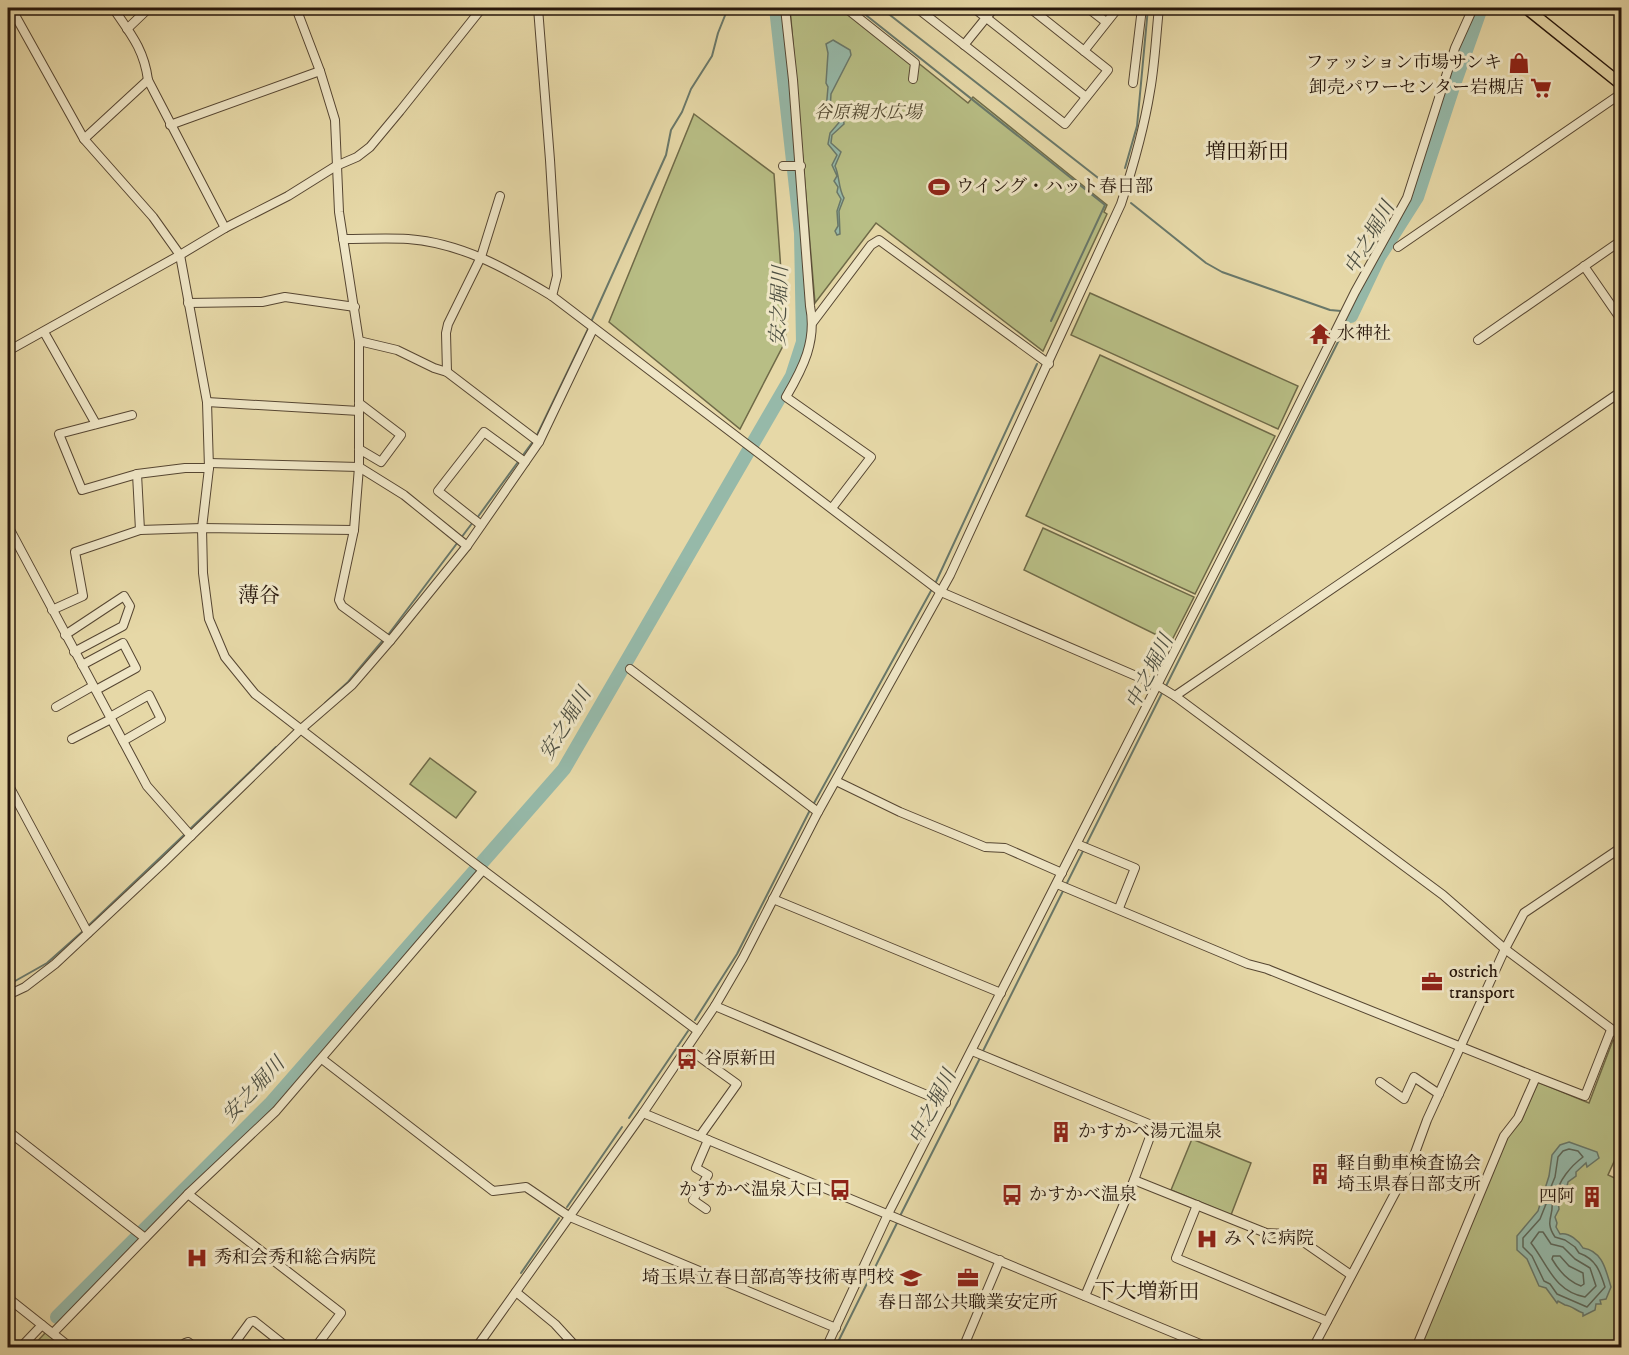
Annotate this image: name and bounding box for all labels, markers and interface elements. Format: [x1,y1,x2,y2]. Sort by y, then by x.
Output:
shop icon: ファッション市場サンキ [1507,51,1531,75]
place label: ファッション市場サンキ [1306,52,1502,74]
supermarket icon: 卸売パワーセンター岩槻店 [1529,76,1553,100]
place label: 卸売パワーセンター岩槻店 [1309,77,1524,99]
park label: 谷原親水広場 [814,102,924,124]
district label: 増田新田 [1205,139,1289,165]
sports icon: ウイング・ハット春日部 [927,175,951,199]
place label: ウイング・ハット春日部 [956,176,1153,198]
water label: 中之堀川 [1339,195,1402,279]
water label: 安之堀川 [766,264,794,346]
temple icon: 水神社 [1308,322,1332,346]
place label: 水神社 [1337,323,1391,345]
district label: 薄谷 [238,583,280,609]
water label: 中之堀川 [1121,629,1180,713]
water label: 安之堀川 [535,682,598,765]
place label: ostrich transport [1449,961,1515,1004]
office icon: ostrich transport [1420,970,1444,994]
bus stop icon: 谷原新田 [675,1047,699,1071]
place label: 谷原新田 [704,1048,776,1070]
water label: 安之堀川 [218,1051,292,1128]
water label: 中之堀川 [904,1064,963,1148]
building icon: かすかべ湯元温泉 [1049,1120,1073,1144]
place label: かすかべ湯元温泉 [1078,1121,1222,1143]
place label: 軽自動車検査協会 埼玉県春日部支所 [1337,1153,1481,1196]
building icon: 軽自動車検査協会 埼玉県春日部支所 [1308,1162,1332,1186]
bus stop icon: かすかべ温泉入口 [828,1178,852,1202]
place label: かすかべ温泉入口 [679,1179,823,1201]
bus stop icon: かすかべ温泉 [1000,1183,1024,1207]
place label: かすかべ温泉 [1029,1184,1137,1206]
building icon: 四阿 [1580,1185,1604,1209]
place label: 四阿 [1539,1186,1575,1208]
hospital icon: みくに病院 [1195,1227,1219,1251]
place label: みくに病院 [1224,1228,1314,1250]
hospital icon: 秀和会秀和総合病院 [185,1246,209,1270]
place label: 秀和会秀和総合病院 [214,1247,376,1269]
school or university icon: 埼玉県立春日部高等技術専門校 [899,1266,923,1290]
office icon: 春日部公共職業安定所 [956,1266,980,1290]
place label: 埼玉県立春日部高等技術専門校 [642,1267,894,1289]
district label: 下大増新田 [1095,1279,1200,1305]
place label: 春日部公共職業安定所 [878,1292,1058,1314]

